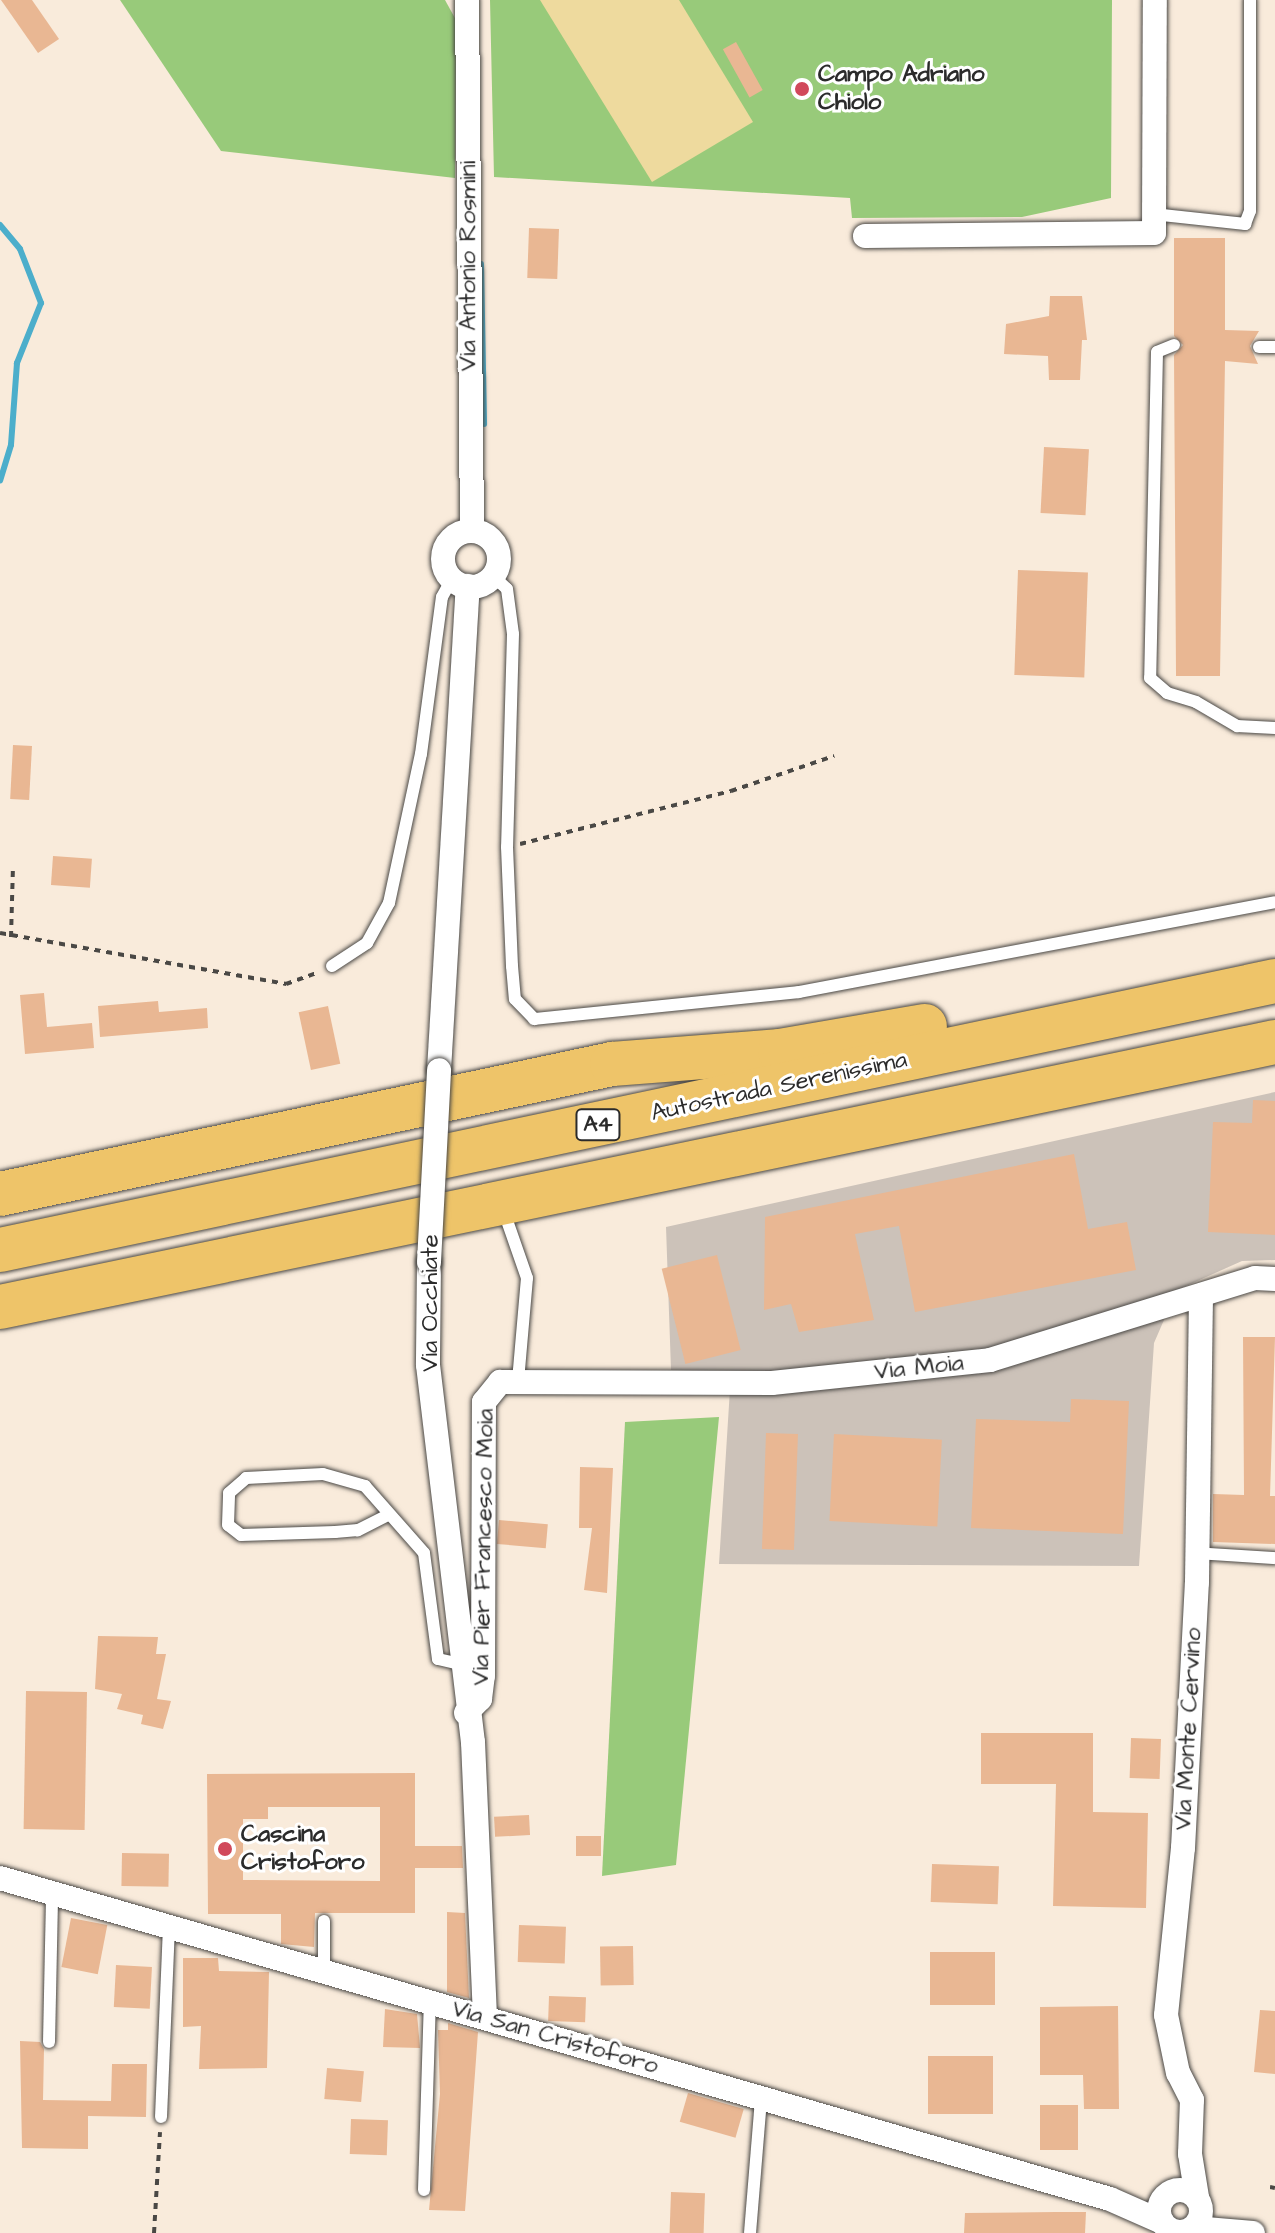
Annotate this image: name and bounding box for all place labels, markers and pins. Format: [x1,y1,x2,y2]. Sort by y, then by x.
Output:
place label: Campo Adriano Chiolo [818,61,985,117]
marker: Campo Adriano Chiolo [793,80,811,98]
place label: Cascina Cristoforo [241,1821,365,1877]
marker: Cascina Cristoforo [216,1840,234,1858]

